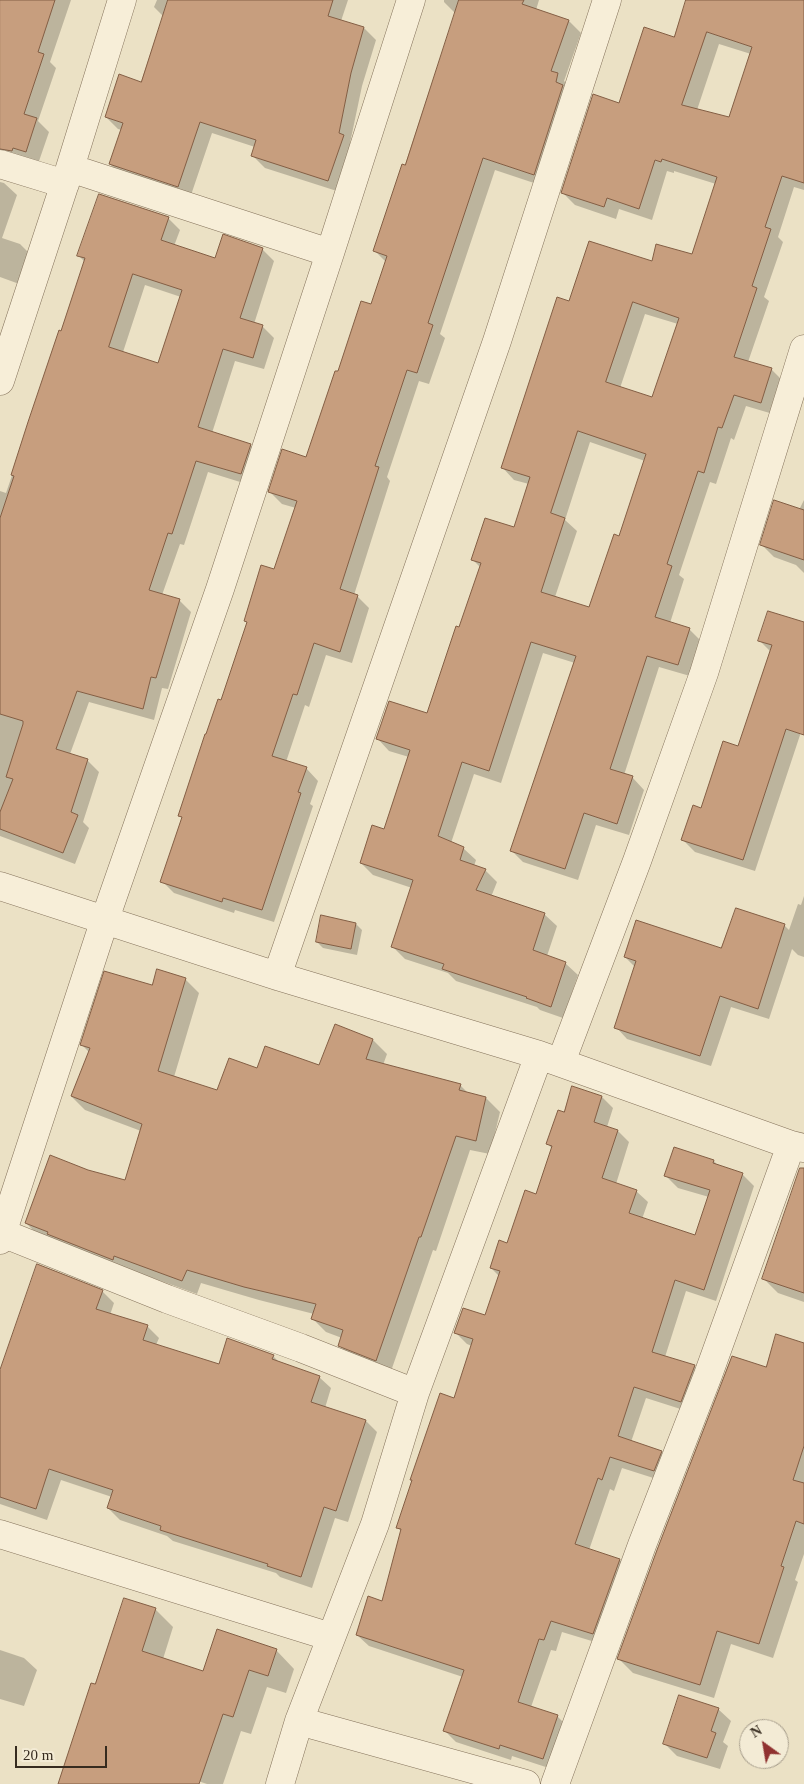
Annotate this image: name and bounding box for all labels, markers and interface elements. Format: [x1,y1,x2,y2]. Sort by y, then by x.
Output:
north arrow [739,1719,789,1769]
text: N [748,1723,765,1741]
scale bar [18,1736,110,1768]
text: 20 m [23,1747,53,1763]

